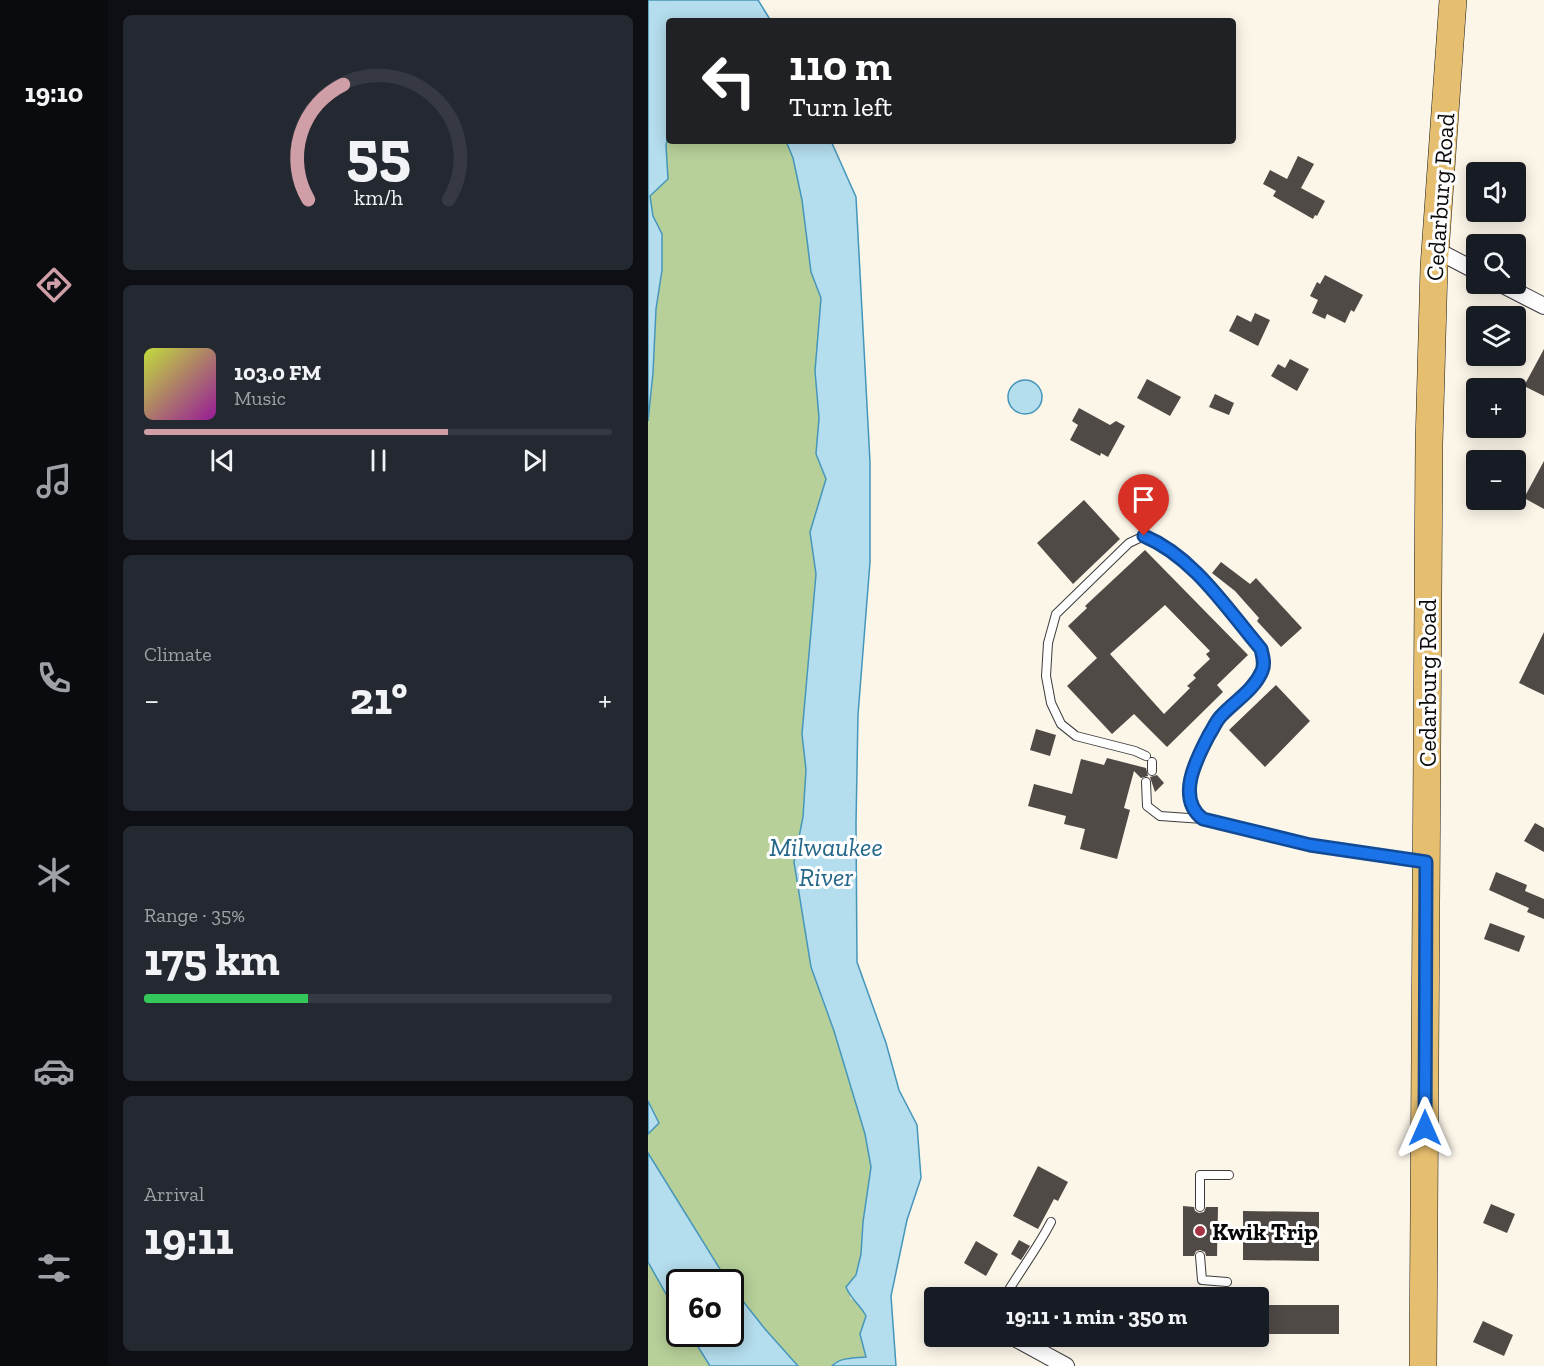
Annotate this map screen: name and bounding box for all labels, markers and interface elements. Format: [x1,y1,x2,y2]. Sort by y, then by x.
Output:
text: 110 m [789,40,892,91]
icon: left [690,42,768,120]
text: 19:10 [25,77,83,109]
text: Turn left [789,91,892,123]
street label: Cedarburg Road [1420,112,1460,282]
text: 55 [345,115,411,190]
map controls [1466,162,1526,510]
button: sound [1466,162,1526,222]
text: km/h [354,185,402,210]
button: search [1466,234,1526,294]
icon: directions [33,264,75,306]
button: layers [1466,306,1526,366]
text: 103.0 FM [234,359,321,386]
button: + [1466,378,1526,438]
text: Music [234,386,286,410]
icon: previous [206,444,239,477]
icon: pause [362,444,395,477]
icon: next [518,444,551,477]
button: − [1466,450,1526,510]
icon: music [33,460,75,502]
pin [1118,474,1169,536]
icon: arrive [1127,483,1160,516]
street label: Cedarburg Road [1413,599,1442,767]
text: Climate [144,642,212,666]
icon: phone [33,657,75,699]
text: 21° [350,672,408,726]
text: − [144,680,159,719]
text: + [598,680,612,719]
water label: Milwaukee River [769,831,883,893]
icon: climate [33,854,75,896]
text: Range · 35% [144,903,245,927]
text: 175 km [144,933,280,987]
icon: car [33,1050,75,1092]
position arrow [1393,1096,1457,1160]
text: Arrival [144,1182,204,1206]
text: 19:11 [144,1212,234,1266]
place label: Kwik Trip [1212,1217,1318,1246]
marker: Kwik Trip [1193,1224,1207,1238]
icon: filters [33,1247,75,1289]
speed limit sign: 60 [666,1269,744,1347]
text: 19:11 · 1 min · 350 m [1006,1303,1187,1330]

